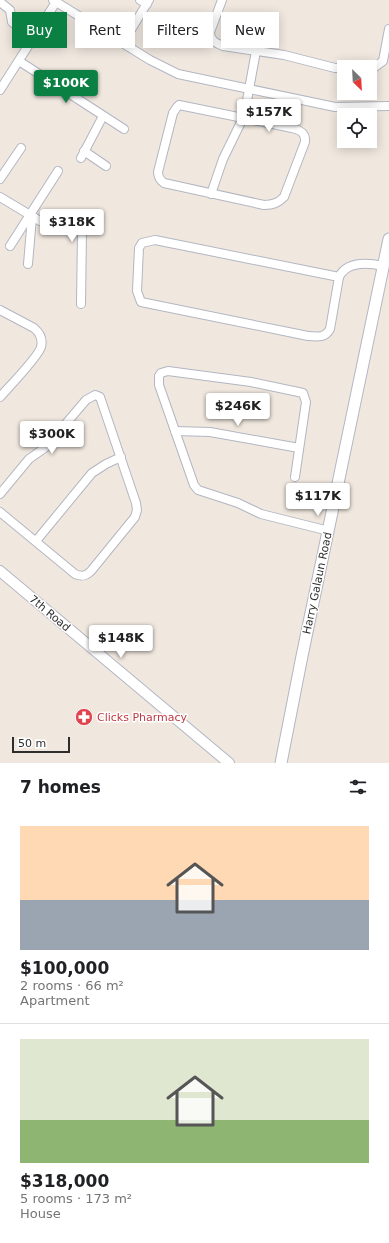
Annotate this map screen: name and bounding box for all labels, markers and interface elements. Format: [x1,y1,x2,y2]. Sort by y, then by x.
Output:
chip: Buy [12,12,67,48]
chip: Rent [75,12,135,48]
chip: Filters [143,12,213,48]
chip: New [221,12,279,48]
north arrow [337,60,377,100]
map controls [337,60,377,148]
pin: $100K [38,70,94,104]
text: $100K [43,75,89,90]
pin: $157K [241,99,297,133]
text: $157K [246,104,292,119]
button: locate [337,108,377,148]
pin: $318K [44,209,100,243]
text: $318K [49,214,95,229]
pin: $246K [210,393,266,427]
text: $246K [215,398,261,413]
pin: $300K [24,421,80,455]
text: $300K [29,426,75,441]
pin: $117K [290,483,346,517]
text: $117K [295,488,341,503]
street label: Harry Galaun Road [300,531,335,635]
street label: 7th Road [27,593,73,634]
pin: $148K [93,625,149,659]
text: $148K [98,630,144,645]
pharmacy icon: Clicks Pharmacy [74,707,94,727]
place label: Clicks Pharmacy [97,711,188,724]
scale bar [12,735,70,754]
text: 50 m [18,737,46,750]
icon: filters [347,776,369,798]
text: 7 homes [20,777,101,797]
icon: home [159,852,231,924]
text: $100,000 [20,958,109,978]
text: 2 rooms · 66 m² [20,978,124,993]
text: Apartment [20,993,90,1008]
icon: home [159,1065,231,1137]
text: $318,000 [20,1171,109,1191]
text: 5 rooms · 173 m² [20,1191,132,1206]
text: House [20,1206,61,1221]

